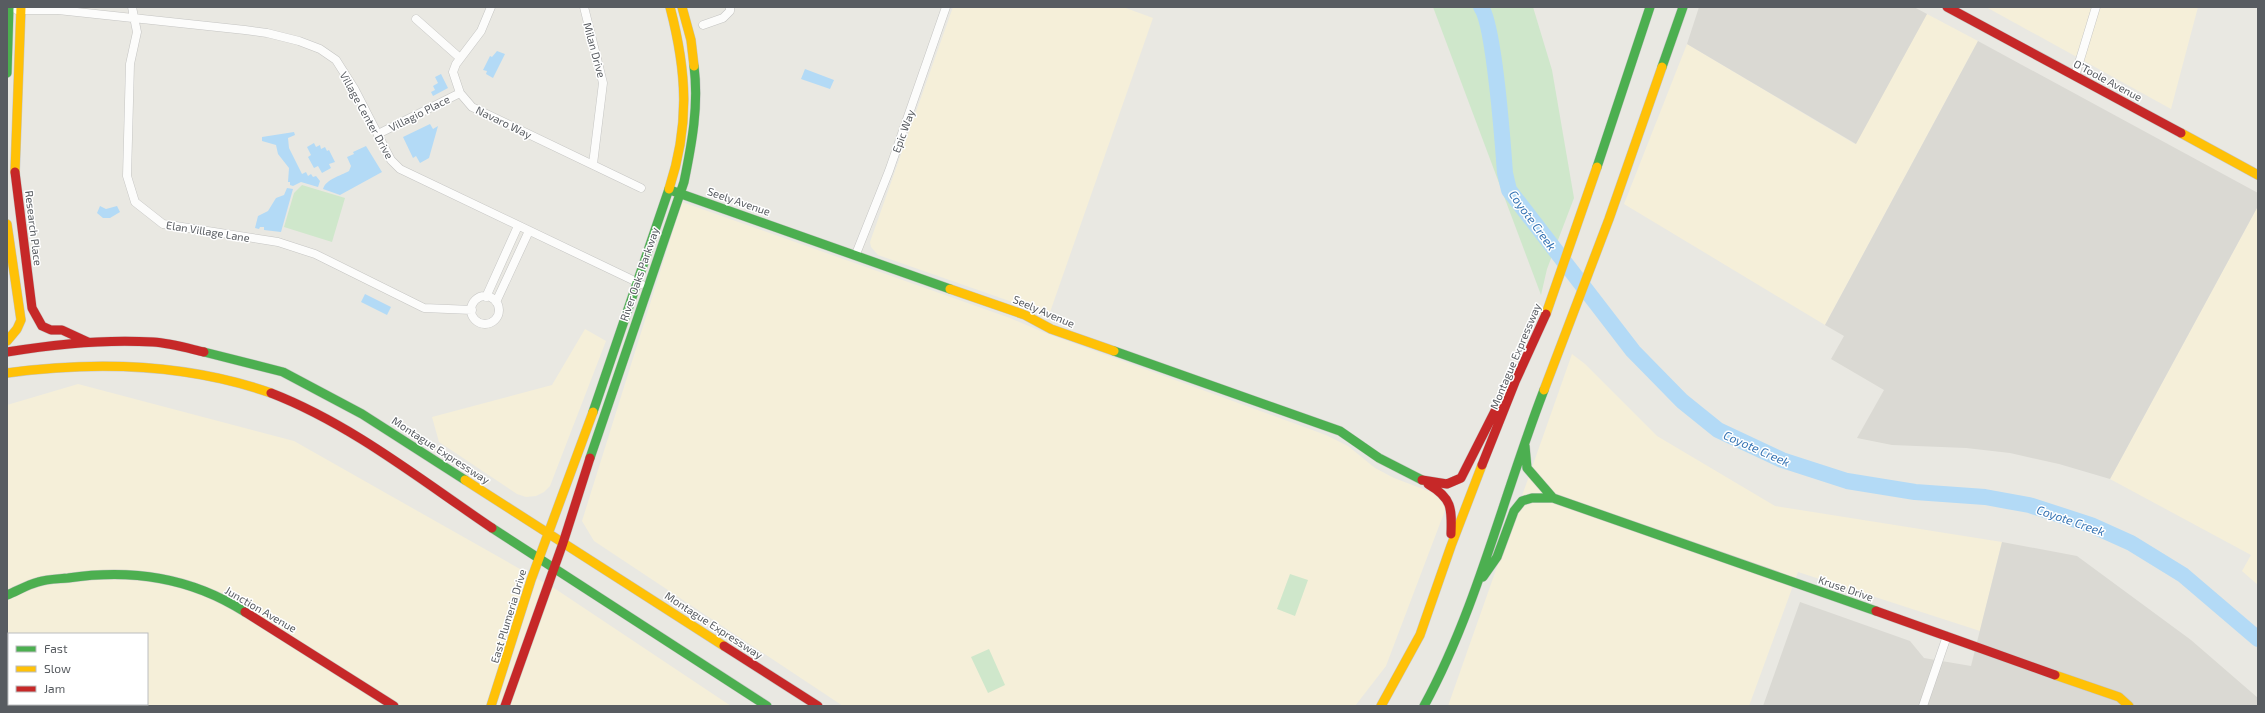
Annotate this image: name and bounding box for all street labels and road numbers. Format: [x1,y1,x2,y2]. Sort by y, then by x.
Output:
street label: Milan Drive [581,21,609,79]
street label: O’Toole Avenue [2072,57,2144,104]
street label: Village Center Drive [338,69,396,161]
street label: Villagio Place [386,92,452,134]
street label: Navaro Way [474,103,534,141]
street label: Epic Way [889,107,917,154]
street label: Seely Avenue [706,184,772,218]
street label: Research Place [23,190,45,266]
street label: Elan Village Lane [165,218,251,244]
street label: River Oaks Parkway [617,225,661,323]
street label: Seely Avenue [1011,292,1077,330]
street label: Montague Expressway [1487,301,1543,411]
street label: Montague Expressway [390,414,492,487]
street label: East Plumeria Drive [487,567,529,665]
street label: Kruse Drive [1817,573,1875,603]
street label: Junction Avenue [223,583,299,635]
street label: Montague Expressway [663,589,765,662]

